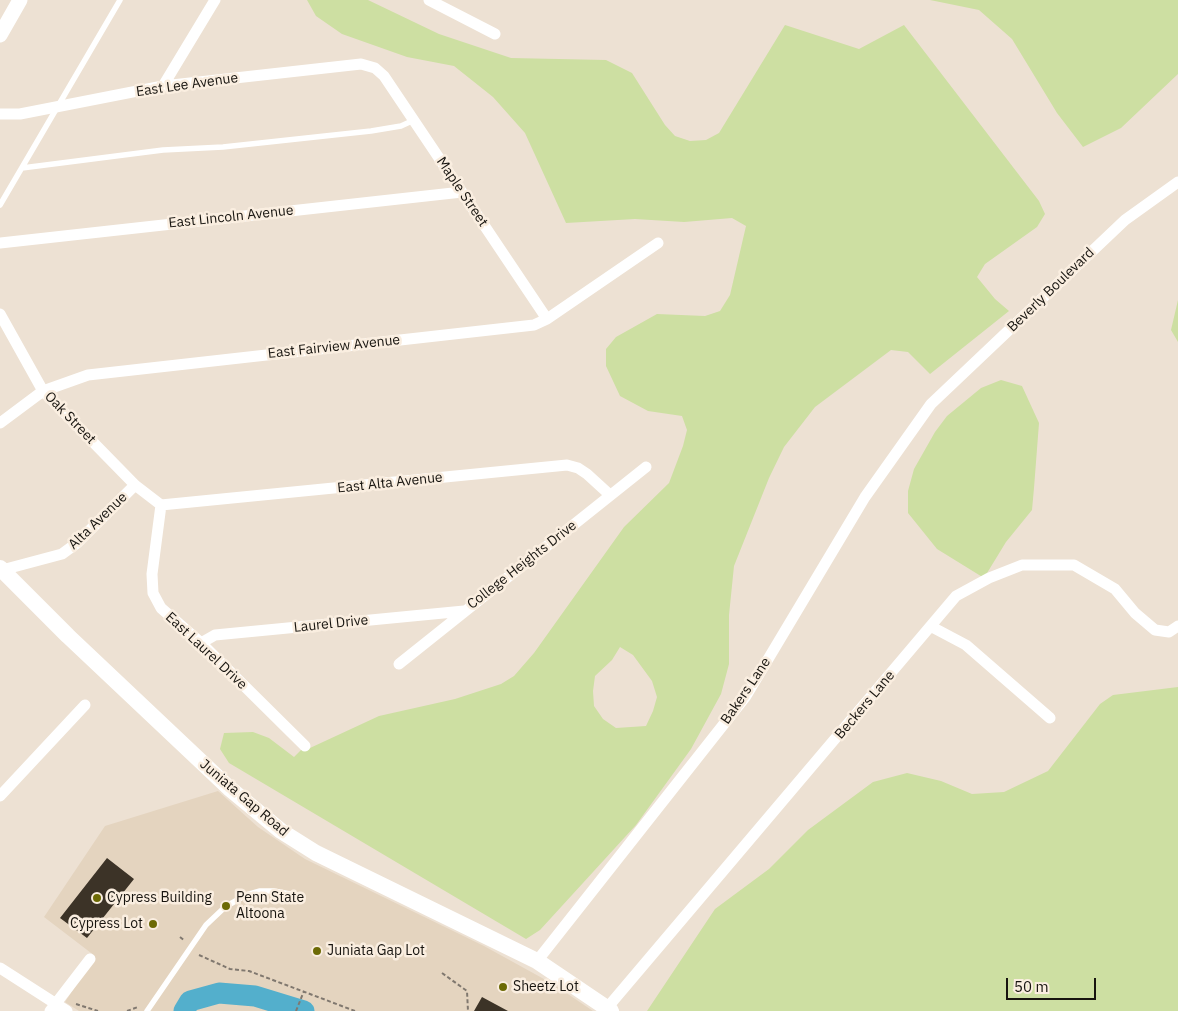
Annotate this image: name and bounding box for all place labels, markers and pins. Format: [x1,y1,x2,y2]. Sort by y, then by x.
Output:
place label: Cypress Building [107,890,212,906]
place label: Penn State Altoona [236,890,304,922]
marker: Cypress Building [91,892,103,904]
marker: Penn State Altoona [220,900,232,912]
place label: Cypress Lot [70,916,143,932]
marker: Cypress Lot [147,918,159,930]
place label: Juniata Gap Lot [327,943,425,959]
marker: Juniata Gap Lot [311,945,323,957]
place label: Sheetz Lot [513,979,579,995]
marker: Sheetz Lot [497,981,509,993]

